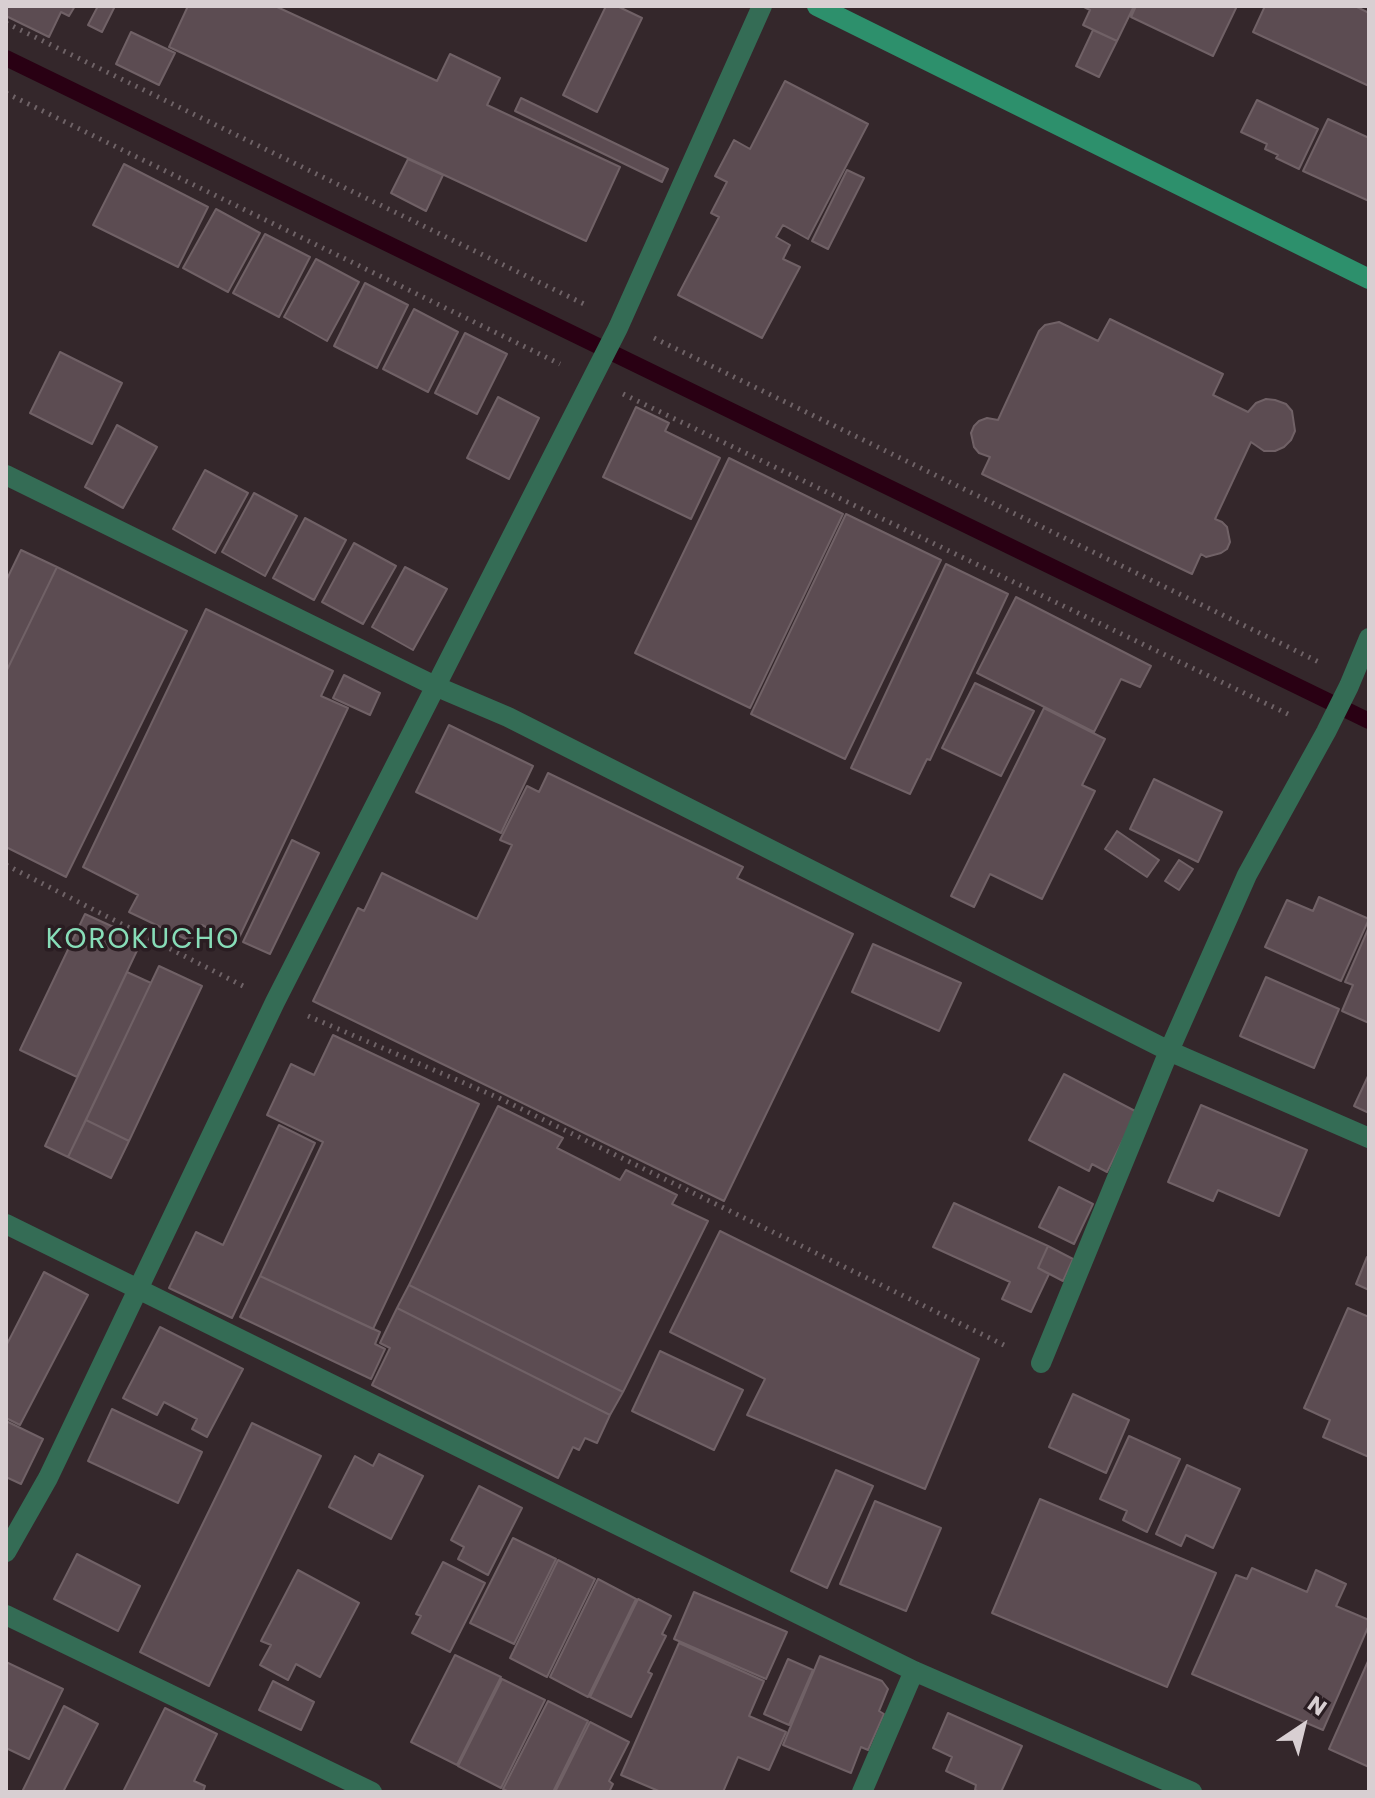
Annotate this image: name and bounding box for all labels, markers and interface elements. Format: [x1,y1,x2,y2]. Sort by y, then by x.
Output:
district label: KOROKUCHO [46,924,240,958]
north arrow [1263,1686,1343,1766]
text: N [1301,1688,1333,1723]

